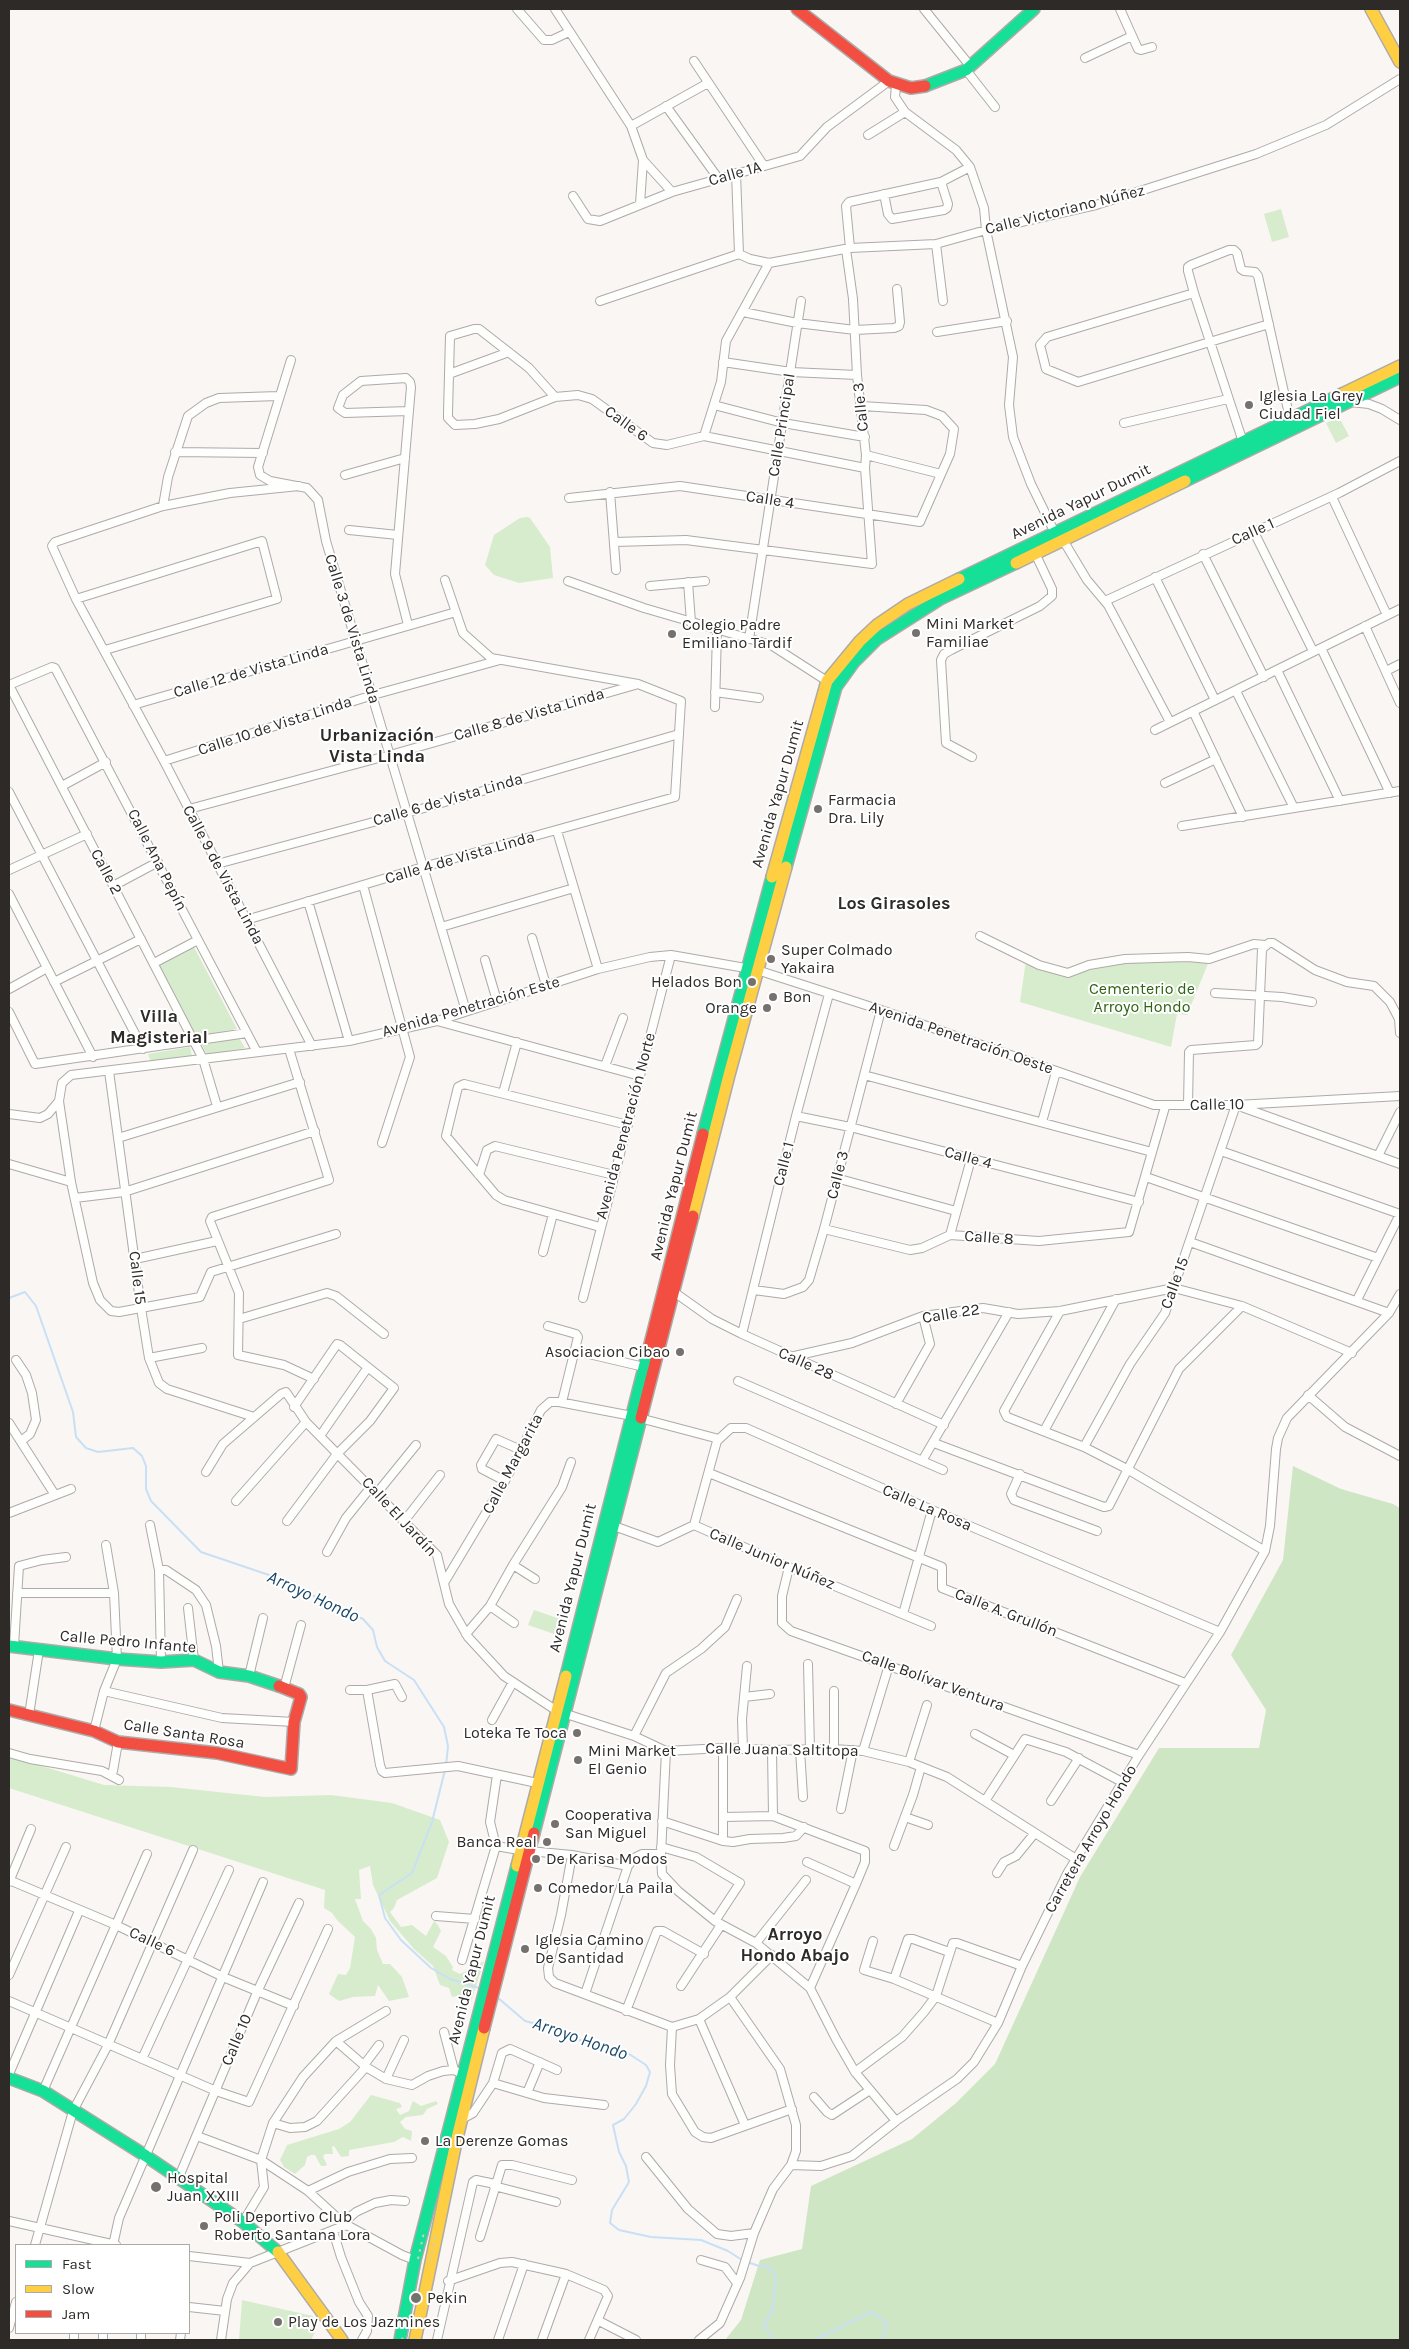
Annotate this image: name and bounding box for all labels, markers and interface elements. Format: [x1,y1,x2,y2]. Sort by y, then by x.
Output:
street label: Calle 1A [706,157,764,191]
street label: Calle Victoriano Núñez [983,181,1147,239]
street label: Calle Principal [764,372,800,478]
street label: Calle 3 [849,382,873,432]
place label: Iglesia La Grey Ciudad Fiel [1259,386,1363,424]
marker: Iglesia La Grey Ciudad Fiel [1243,399,1255,411]
street label: Calle 6 [601,402,651,446]
street label: Avenida Yapur Dumit [1008,460,1154,544]
street label: Calle 4 [745,487,795,513]
street label: Calle 1 [1229,514,1277,550]
street label: Calle 3 de Vista Linda [320,552,384,706]
place label: Mini Market Familiae [926,614,1014,652]
place label: Colegio Padre Emiliano Tardif [682,615,792,653]
marker: Mini Market Familiae [910,627,922,639]
marker: Colegio Padre Emiliano Tardif [666,628,678,640]
street label: Calle 12 de Vista Linda [171,640,331,702]
street label: Calle 8 de Vista Linda [452,684,606,746]
street label: Calle 10 de Vista Linda [196,692,354,760]
street label: Avenida Yapur Dumit [748,718,808,870]
district label: Urbanización Vista Linda [320,725,434,768]
street label: Calle 6 de Vista Linda [371,769,525,831]
place label: Farmacia Dra. Lily [828,790,896,828]
street label: Calle 9 de Vista Linda [178,802,268,948]
marker: Farmacia Dra. Lily [812,803,824,815]
street label: Calle Ana Pepín [123,806,191,914]
street label: Calle 4 de Vista Linda [383,827,537,889]
street label: Calle 2 [86,846,126,898]
district label: Los Girasoles [837,893,951,915]
place label: Super Colmado Yakaira [781,940,893,978]
marker: Super Colmado Yakaira [765,953,777,965]
street label: Avenida Penetración Este [380,972,562,1042]
place label: Helados Bon [651,972,742,992]
marker: Helados Bon [746,976,758,988]
park label: Cementerio de Arroyo Hondo [1089,979,1195,1017]
place label: Bon [783,987,811,1007]
marker: Bon [767,991,779,1003]
street label: Avenida Penetración Oeste [866,997,1056,1079]
place label: Orange [705,998,757,1018]
marker: Orange [761,1002,773,1014]
district label: Villa Magisterial [110,1006,208,1048]
street label: Avenida Penetración Norte [592,1031,660,1221]
street label: Calle 10 [1190,1095,1244,1115]
street label: Avenida Yapur Dumit [646,1110,702,1262]
street label: Calle 1 [769,1140,799,1188]
street label: Calle 4 [942,1142,994,1174]
street label: Calle 3 [823,1149,853,1201]
street label: Calle 8 [964,1227,1014,1249]
street label: Calle 15 [124,1250,150,1306]
street label: Calle 15 [1157,1254,1193,1312]
street label: Calle 22 [921,1300,981,1328]
place label: Asociacion Cibao [545,1342,670,1362]
street label: Calle 28 [775,1343,837,1385]
marker: Asociacion Cibao [674,1346,686,1358]
street label: Calle Margarita [479,1411,547,1517]
street label: Calle El Jardín [357,1473,441,1561]
street label: Calle La Rosa [879,1481,975,1535]
street label: Avenida Yapur Dumit [545,1502,601,1654]
street label: Calle Junior Núñez [706,1524,838,1594]
water label: Arroyo Hondo [264,1566,362,1628]
street label: Calle A. Grullón [952,1585,1060,1641]
street label: Calle Pedro Infante [59,1626,197,1658]
street label: Calle Bolívar Ventura [859,1646,1007,1716]
street label: Calle Santa Rosa [122,1715,246,1753]
place label: Loteka Te Toca [464,1723,567,1743]
marker: Loteka Te Toca [571,1727,583,1739]
street label: Calle Juana Saltitopa [705,1739,859,1761]
place label: Mini Market El Genio [588,1741,676,1779]
marker: Mini Market El Genio [572,1754,584,1766]
street label: Carretera Arroyo Hondo [1041,1762,1141,1916]
place label: Cooperativa San Miguel [565,1805,652,1843]
marker: Cooperativa San Miguel [549,1818,561,1830]
place label: Banca Real [456,1832,537,1852]
marker: Banca Real [541,1836,553,1848]
place label: De Karisa Modos [546,1849,668,1869]
marker: De Karisa Modos [530,1853,542,1865]
place label: Comedor La Paila [548,1878,673,1898]
marker: Comedor La Paila [532,1882,544,1894]
street label: Avenida Yapur Dumit [444,1894,500,2046]
street label: Calle 6 [126,1923,178,1961]
district label: Arroyo Hondo Abajo [741,1924,849,1966]
place label: Iglesia Camino De Santidad [535,1930,644,1968]
marker: Iglesia Camino De Santidad [519,1943,531,1955]
street label: Calle 10 [218,2011,256,2069]
water label: Arroyo Hondo [530,2013,630,2065]
place label: La Derenze Gomas [435,2131,568,2151]
marker: La Derenze Gomas [419,2135,431,2147]
place label: Hospital Juan XXIII [167,2168,239,2206]
marker: Hospital Juan XXIII [149,2180,163,2194]
place label: Poli Deportivo Club Roberto Santana Lora [214,2207,371,2245]
marker: Poli Deportivo Club Roberto Santana Lora [198,2220,210,2232]
legend [15,2244,190,2334]
text: Fast [62,2255,91,2273]
text: Slow [62,2280,94,2298]
place label: Pekin [427,2288,468,2308]
marker: Pekin [409,2291,423,2305]
text: Jam [62,2305,90,2323]
place label: Play de Los Jazmines [288,2312,440,2332]
marker: Play de Los Jazmines [272,2316,284,2328]

